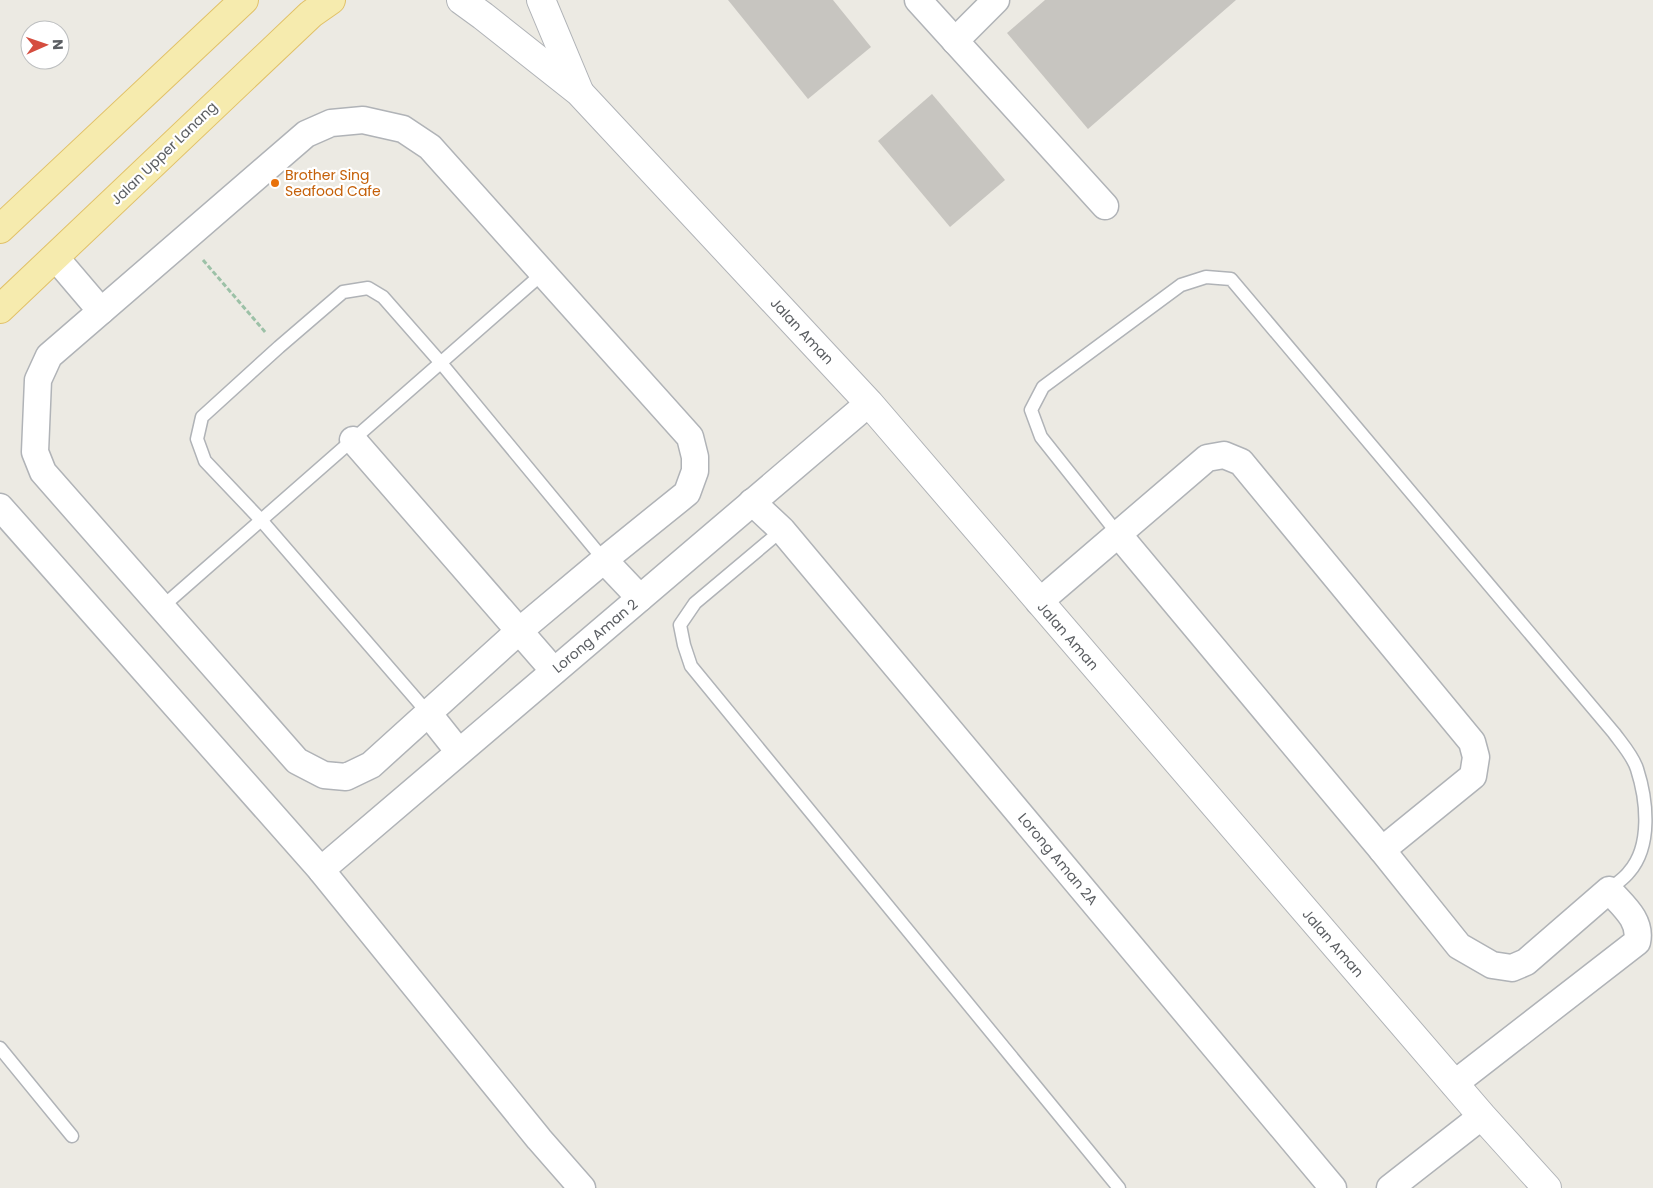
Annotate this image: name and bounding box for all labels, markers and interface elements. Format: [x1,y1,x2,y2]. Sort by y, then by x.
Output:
north arrow [20,20,70,70]
text: N [48,39,68,50]
street label: Jalan Upper Lanang [106,97,222,209]
place label: Brother Sing Seafood Cafe [285,165,381,201]
marker: Brother Sing Seafood Cafe [269,177,281,189]
street label: Jalan Aman [766,293,838,369]
street label: Lorong Aman 2 [548,594,642,678]
street label: Jalan Aman [1033,597,1103,675]
street label: Lorong Aman 2A [1013,809,1103,909]
street label: Jalan Aman [1298,904,1368,982]

